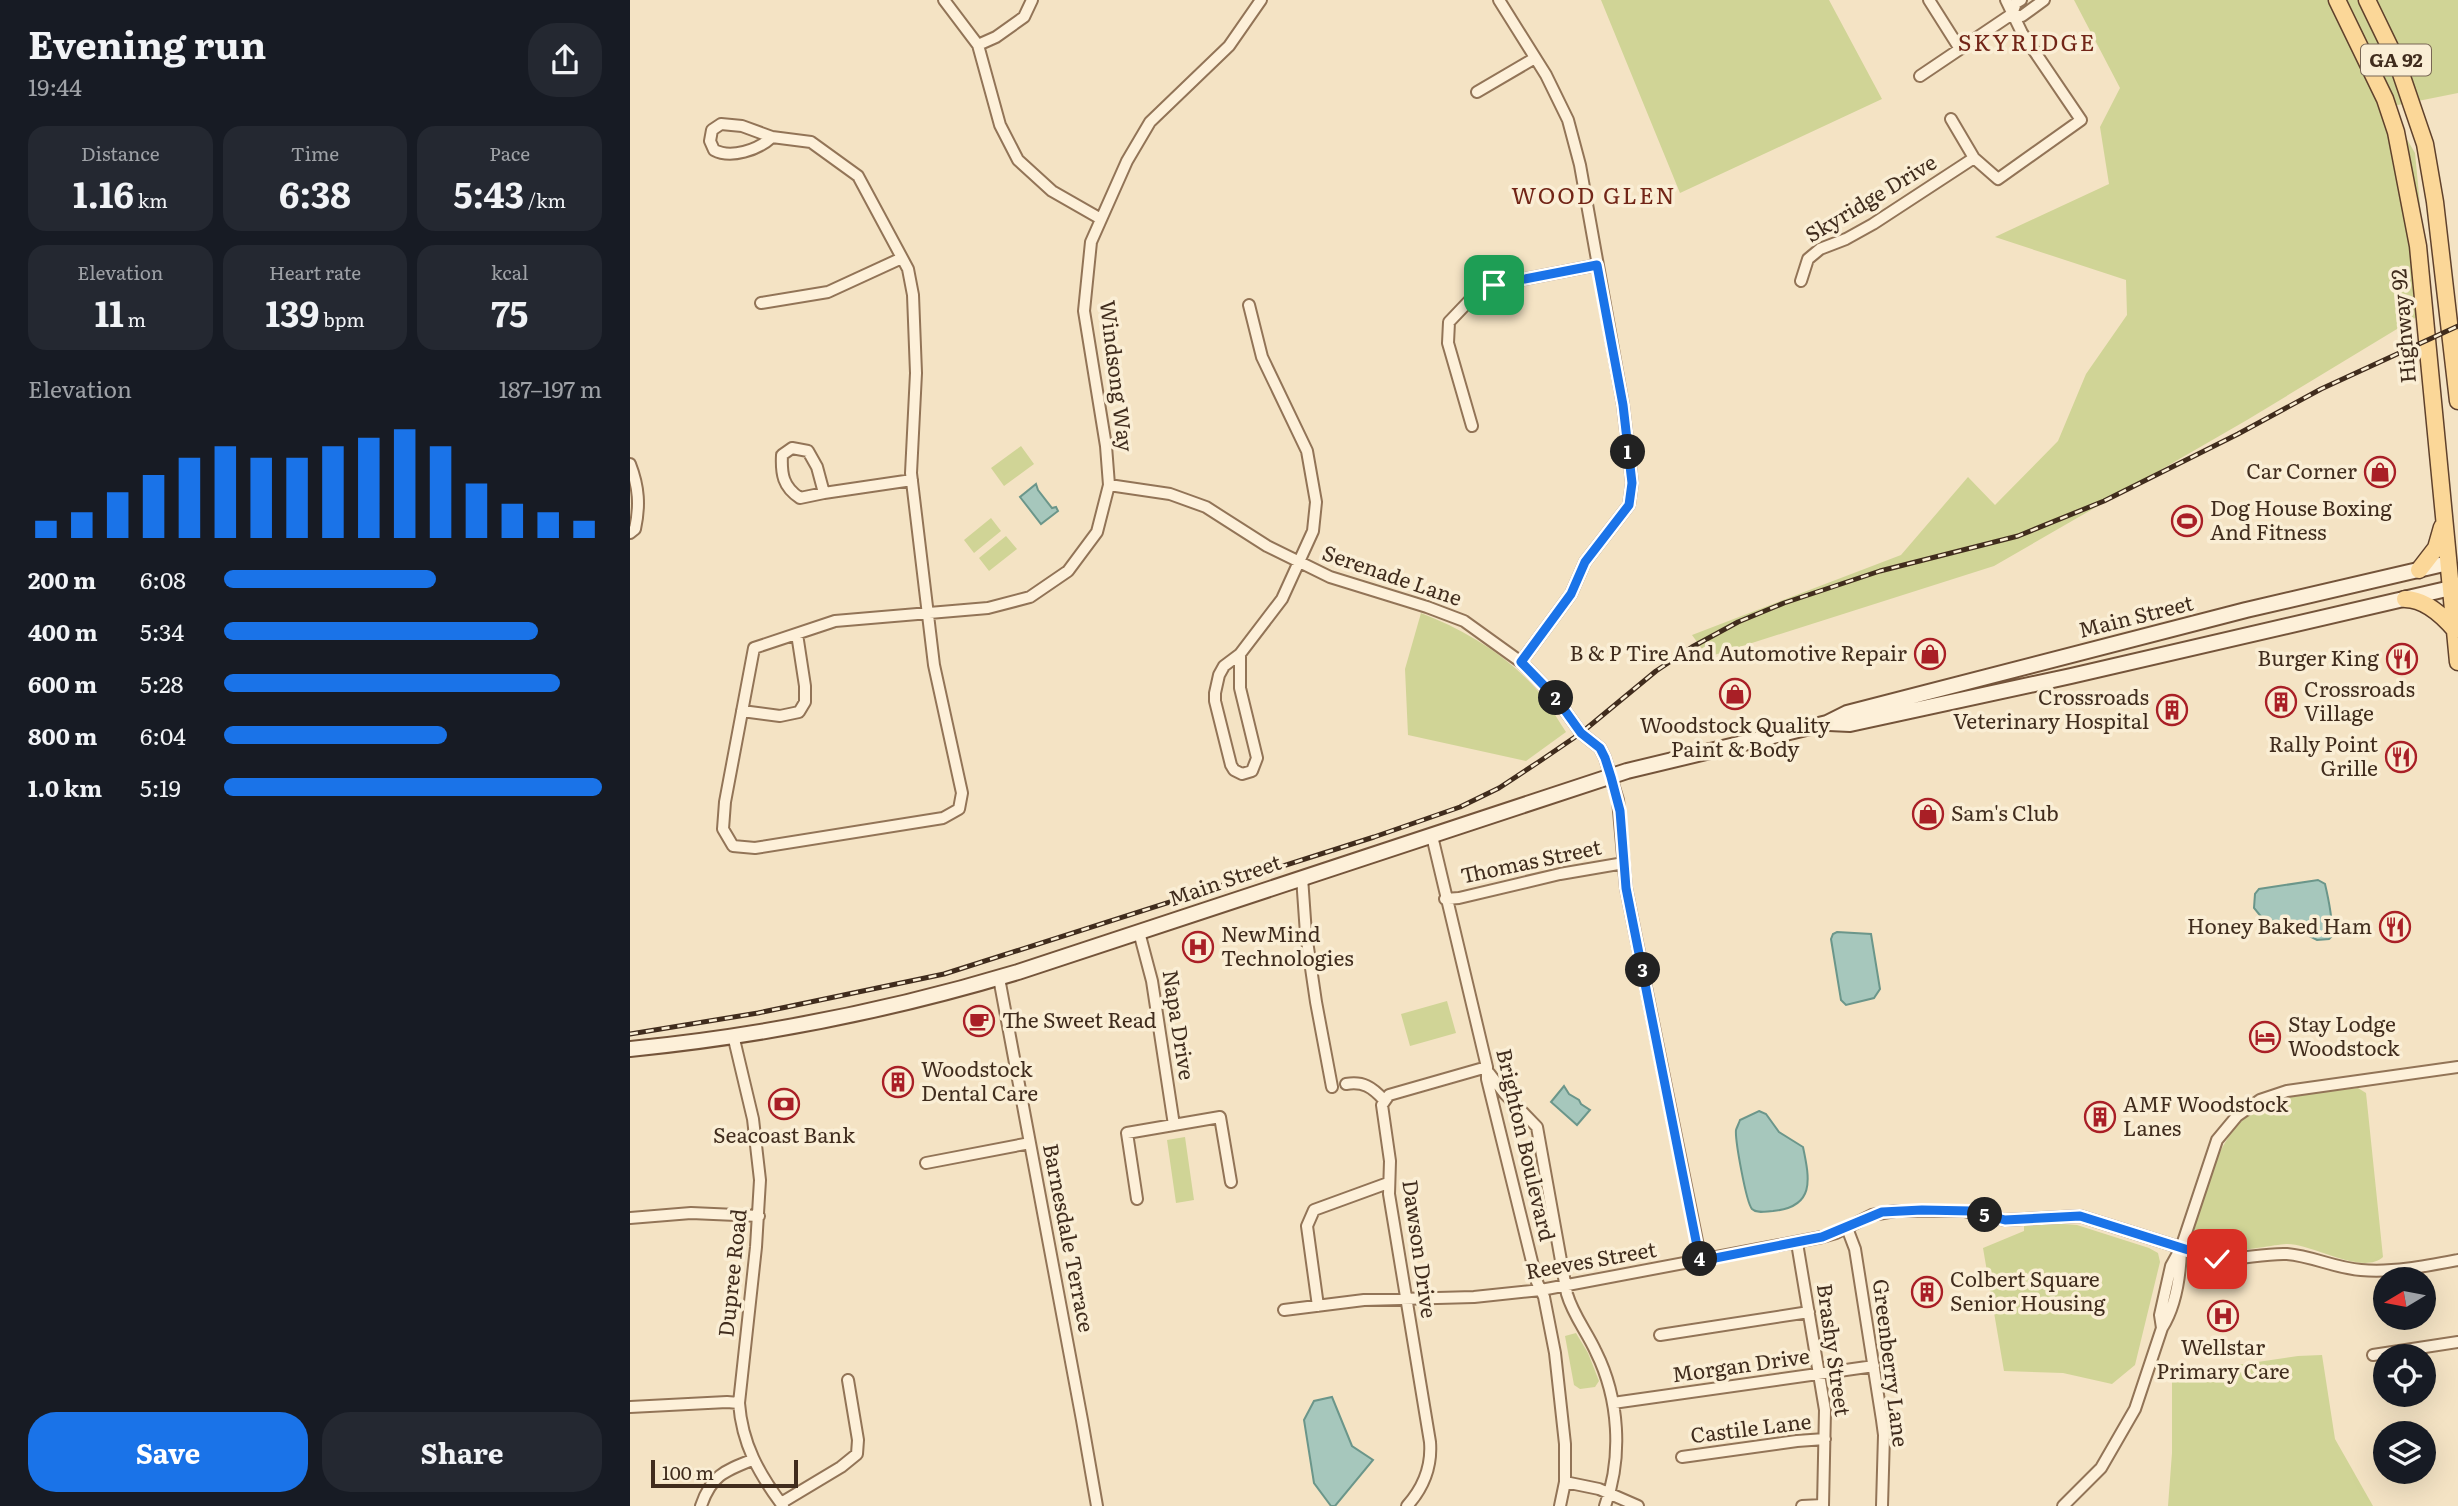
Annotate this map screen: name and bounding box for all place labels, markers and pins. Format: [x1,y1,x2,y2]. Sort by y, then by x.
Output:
pin [1464,255,1524,315]
pin: 1 [1611,434,1646,470]
place label: Car Corner [2246,454,2357,485]
shop icon: Car Corner [2363,455,2397,489]
place label: Dog House Boxing And Fitness [2210,491,2392,546]
sports icon: Dog House Boxing And Fitness [2170,504,2204,538]
place label: B & P Tire And Automotive Repair [1570,636,1907,667]
shop icon: B & P Tire And Automotive Repair [1913,637,1947,671]
place label: Burger King [2257,641,2379,672]
restaurant icon: Burger King [2385,642,2419,676]
place label: Crossroads Village [2304,672,2415,727]
shop icon: Woodstock Quality Paint & Body [1718,677,1752,711]
pin: 2 [1538,680,1574,716]
place label: Crossroads Veterinary Hospital [1953,680,2149,735]
building icon: Crossroads Village [2264,685,2298,719]
building icon: Crossroads Veterinary Hospital [2155,693,2189,727]
place label: Woodstock Quality Paint & Body [1640,708,1831,763]
place label: Rally Point Grille [2268,727,2379,782]
restaurant icon: Rally Point Grille [2384,740,2418,774]
place label: Sam's Club [1951,796,2059,827]
shop icon: Sam's Club [1911,797,1945,831]
place label: Honey Baked Ham [2187,909,2372,940]
restaurant icon: Honey Baked Ham [2378,910,2412,944]
place label: NewMind Technologies [1221,917,1354,972]
hospital icon: NewMind Technologies [1181,930,1215,964]
pin: 3 [1626,953,1660,988]
place label: The Sweet Read [1002,1003,1157,1034]
cafe icon: The Sweet Read [962,1004,996,1038]
place label: Stay Lodge Woodstock [2288,1007,2400,1062]
hotel icon: Stay Lodge Woodstock [2248,1020,2282,1054]
place label: Woodstock Dental Care [921,1052,1038,1107]
building icon: Woodstock Dental Care [881,1065,915,1099]
bank icon: Seacoast Bank [767,1087,801,1121]
place label: AMF Woodstock Lanes [2123,1087,2288,1142]
building icon: AMF Woodstock Lanes [2083,1100,2117,1134]
place label: Seacoast Bank [713,1118,855,1149]
pin: 5 [1968,1198,2002,1232]
pin [2187,1229,2247,1289]
pin: 4 [1682,1242,1718,1276]
place label: Colbert Square Senior Housing [1950,1262,2106,1317]
building icon: Colbert Square Senior Housing [1910,1275,1944,1309]
hospital icon: Wellstar Primary Care [2206,1299,2240,1333]
place label: Wellstar Primary Care [2156,1330,2290,1385]

